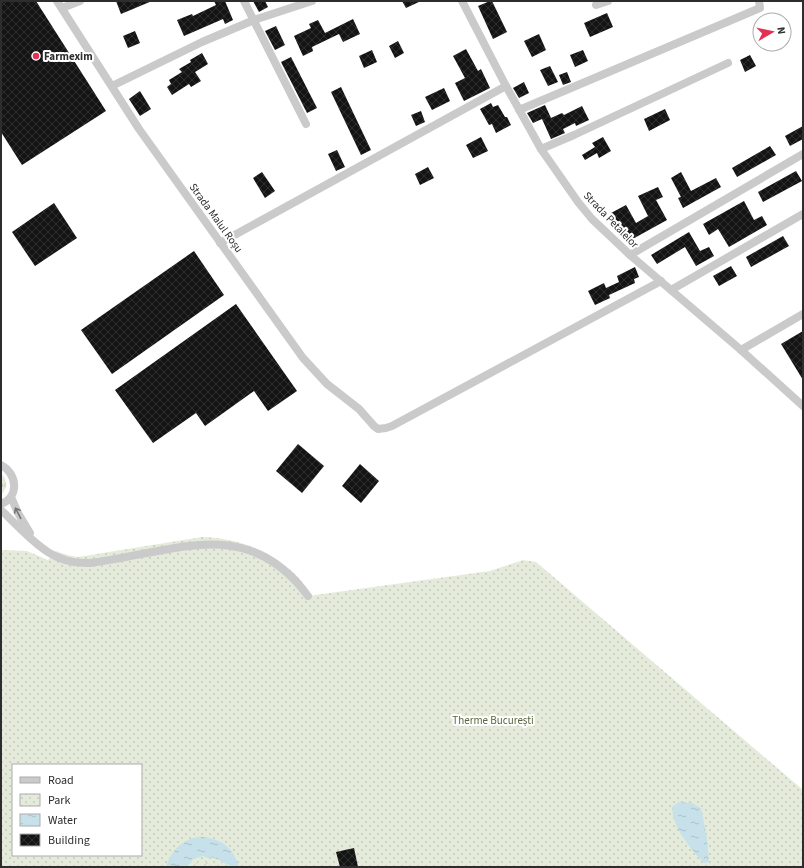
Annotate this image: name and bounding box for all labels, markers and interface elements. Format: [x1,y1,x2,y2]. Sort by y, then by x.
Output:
north arrow [752,12,792,52]
text: N [773,26,789,35]
place label: Farmexim [44,49,93,64]
marker: Farmexim [31,51,41,61]
street label: Strada Malul Roșu [186,180,246,256]
street label: Strada Petalelor [580,188,642,252]
one-way arrow [14,508,21,520]
park label: Therme București [452,713,534,728]
legend [12,764,142,856]
text: Road [48,772,74,789]
text: Park [48,792,70,809]
text: Water [48,812,78,829]
text: Building [48,832,90,849]

